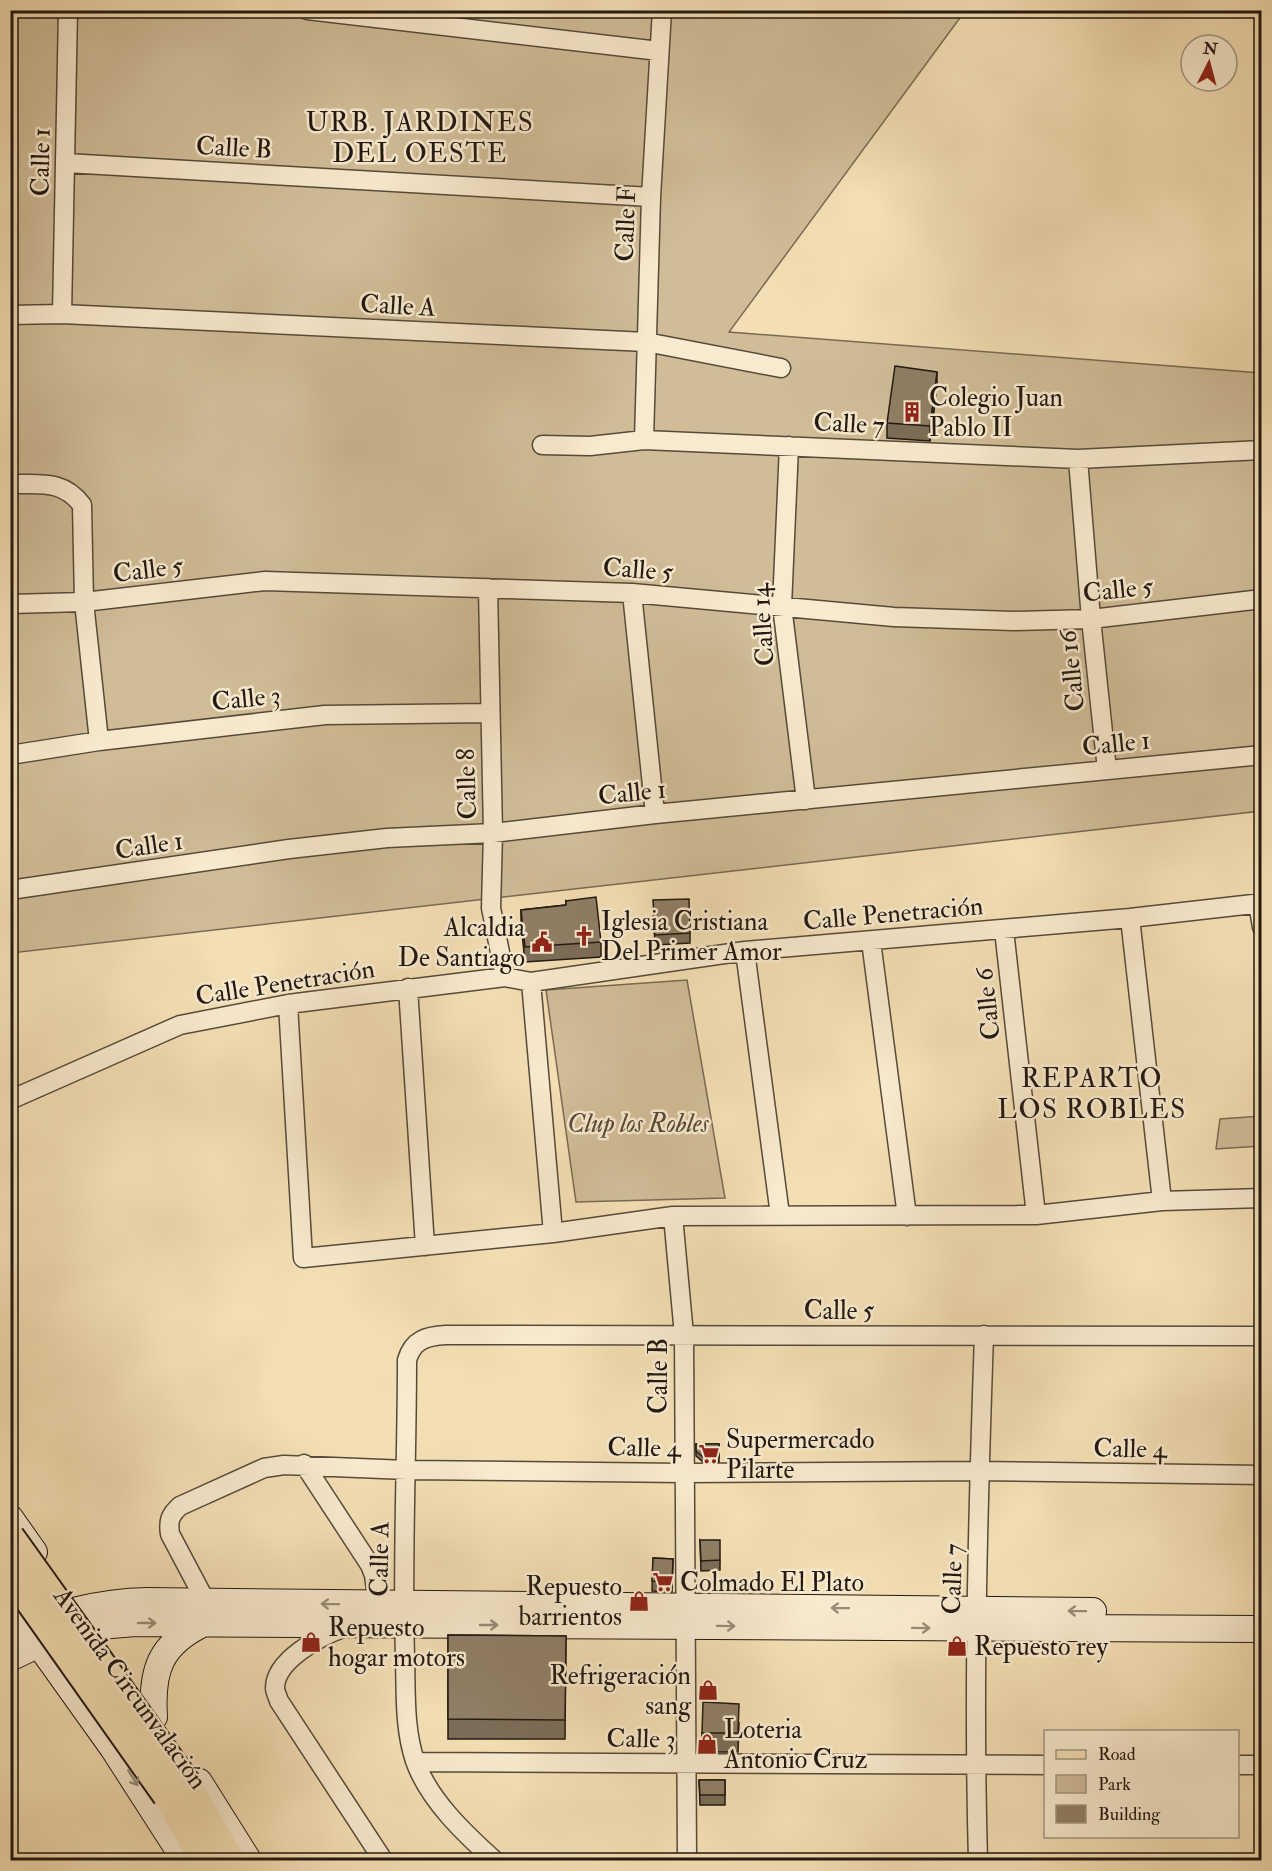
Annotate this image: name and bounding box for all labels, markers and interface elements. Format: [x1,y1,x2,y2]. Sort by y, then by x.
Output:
north arrow [1179,33,1239,93]
text: N [1201,38,1219,60]
district label: URB. JARDINES DEL OESTE [306,106,534,170]
street label: Calle 1 [24,128,58,197]
street label: Calle B [195,130,273,166]
street label: Calle F [609,186,643,262]
street label: Calle A [359,288,437,324]
place label: Colegio Juan Pablo II [929,382,1063,444]
building icon: Colegio Juan Pablo II [900,400,924,424]
street label: Calle 7 [813,406,885,442]
street label: Calle 5 [111,550,186,590]
street label: Calle 5 [602,552,675,588]
street label: Calle 5 [1081,570,1155,610]
street label: Calle 14 [744,582,782,667]
street label: Calle 16 [1052,627,1092,713]
street label: Calle 3 [210,679,282,719]
street label: Calle 1 [1080,725,1152,763]
street label: Calle 8 [450,748,484,820]
street label: Calle 1 [596,774,668,812]
street label: Calle 1 [113,825,185,867]
street label: Calle Penetración [802,890,985,938]
place label: Iglesia Cristiana Del Primer Amor [601,906,782,968]
place label: Alcaldia De Santiago [398,912,525,974]
church icon: Iglesia Cristiana Del Primer Amor [572,924,596,948]
public building icon: Alcaldia De Santiago [530,930,554,954]
street label: Calle Penetración [193,953,377,1013]
street label: Calle 6 [968,964,1008,1042]
district label: REPARTO LOS ROBLES [997,1062,1187,1126]
park label: Clup los Robles [567,1108,710,1140]
street label: Calle 5 [804,1295,875,1327]
street label: Calle B [643,1338,675,1414]
place label: Supermercado Pilarte [726,1424,875,1486]
street label: Calle 4 [607,1431,682,1465]
street label: Calle 4 [1093,1432,1168,1466]
supermarket icon: Supermercado Pilarte [697,1442,721,1466]
street label: Calle A [363,1520,397,1597]
street label: Calle 7 [936,1543,970,1615]
place label: Colmado El Plato [680,1567,864,1599]
supermarket icon: Colmado El Plato [651,1570,675,1594]
place label: Repuesto barrientos [518,1571,622,1633]
street label: Avenida Circunvalación [46,1581,214,1796]
shop icon: Repuesto barrientos [627,1589,651,1613]
one-way arrow [321,1598,341,1610]
one-way arrow [831,1602,851,1614]
one-way arrow [1068,1605,1088,1617]
place label: Repuesto hogar motors [328,1612,465,1674]
one-way arrow [136,1617,156,1629]
one-way arrow [478,1619,498,1631]
one-way arrow [715,1620,735,1632]
one-way arrow [910,1622,930,1634]
shop icon: Repuesto hogar motors [299,1630,323,1654]
place label: Repuesto rey [974,1631,1108,1664]
shop icon: Repuesto rey [945,1634,969,1658]
place label: Refrigeración sang [549,1660,692,1722]
shop icon: Refrigeración sang [696,1678,720,1702]
place label: Loteria Antonio Cruz [723,1714,868,1776]
street label: Calle 3 [606,1722,676,1756]
legend [1044,1730,1239,1838]
shop icon: Loteria Antonio Cruz [695,1732,719,1756]
text: Road [1098,1743,1136,1766]
one-way arrow [127,1769,139,1786]
text: Park [1098,1773,1131,1796]
text: Building [1098,1803,1161,1826]

